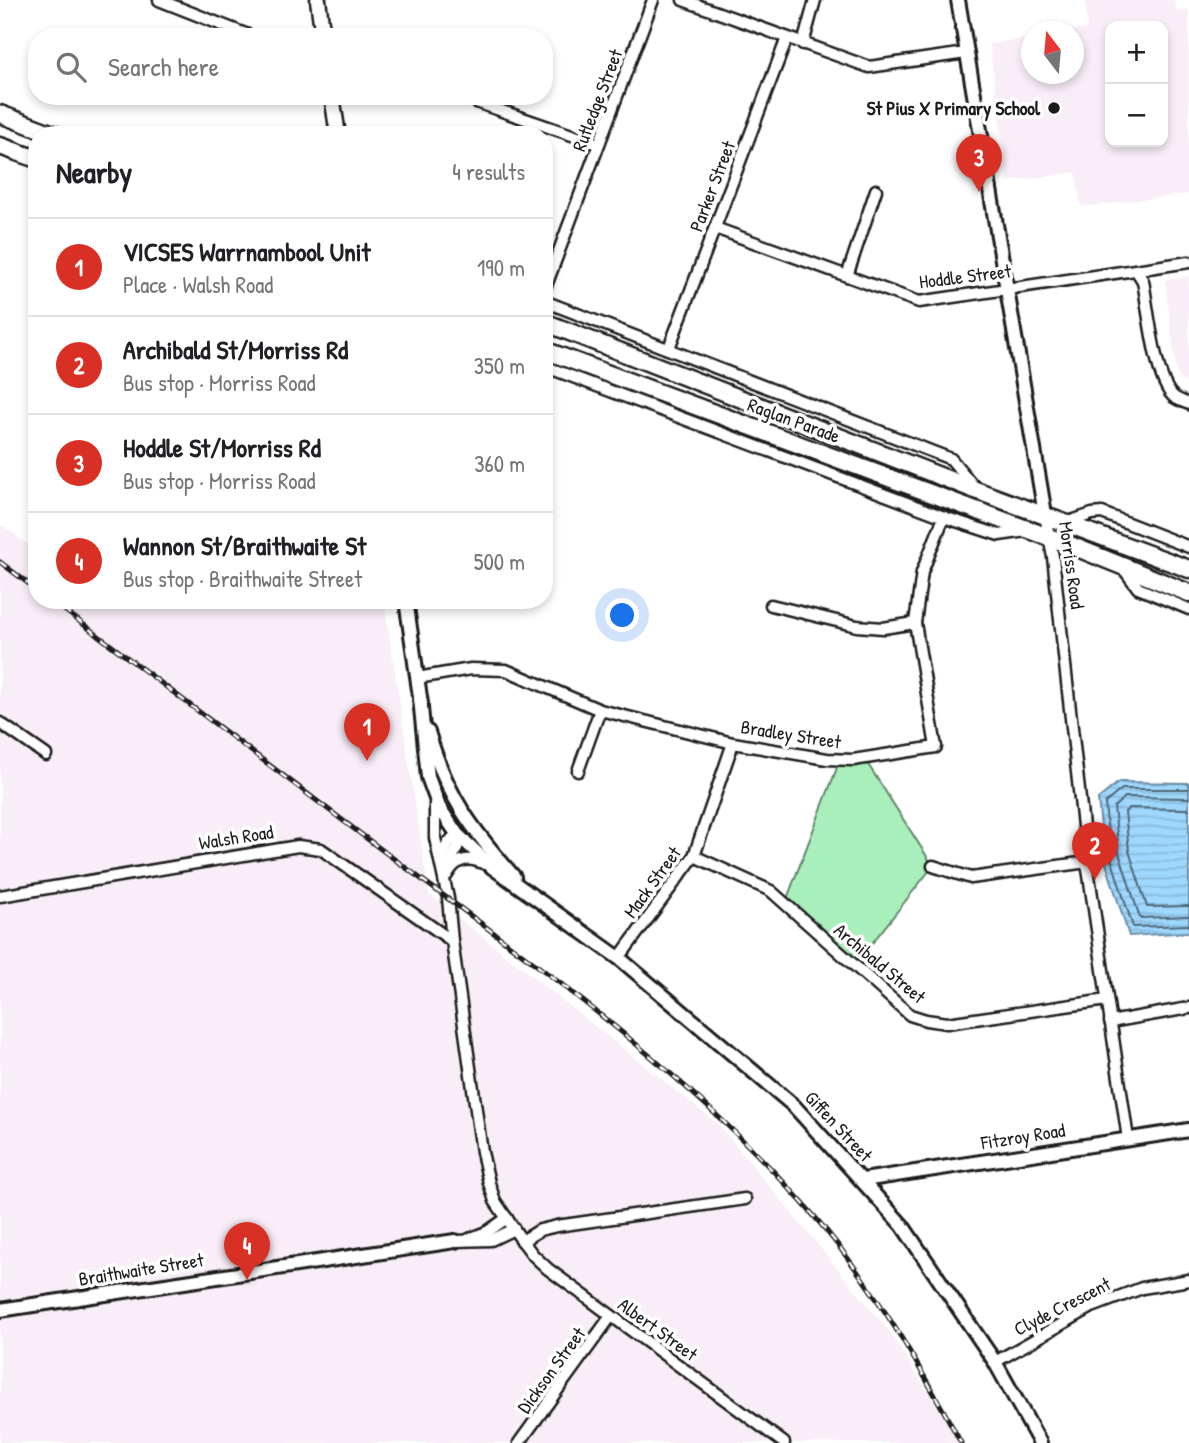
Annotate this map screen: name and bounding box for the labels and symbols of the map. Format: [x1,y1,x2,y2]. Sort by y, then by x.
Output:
north arrow [1021,21,1084,84]
street label: Rutledge Street [566,45,629,155]
place label: St Pius X Primary School [867,95,1041,122]
marker: St Pius X Primary School [1046,100,1062,116]
pin: 3 [956,134,1002,192]
street label: Parker Street [683,136,741,235]
street label: Hoddle Street [917,257,1013,295]
street label: Raglan Parade [744,391,844,449]
street label: Morriss Road [1053,520,1091,611]
your location [605,598,639,632]
pin: 1 [344,703,390,761]
street label: Bradley Street [739,713,843,755]
street label: Walsh Road [197,818,276,856]
pin: 2 [1072,822,1118,880]
street label: Mack Street [617,841,687,923]
street label: Archibald Street [829,917,932,1009]
street label: Giffen Street [799,1085,879,1167]
street label: Fitzroy Road [978,1116,1067,1156]
pin: 4 [224,1222,270,1280]
street label: Braithwaite Street [77,1246,206,1292]
street label: Clyde Crescent [1009,1270,1115,1342]
street label: Albert Street [613,1291,703,1367]
street label: Dickson Street [511,1321,591,1418]

